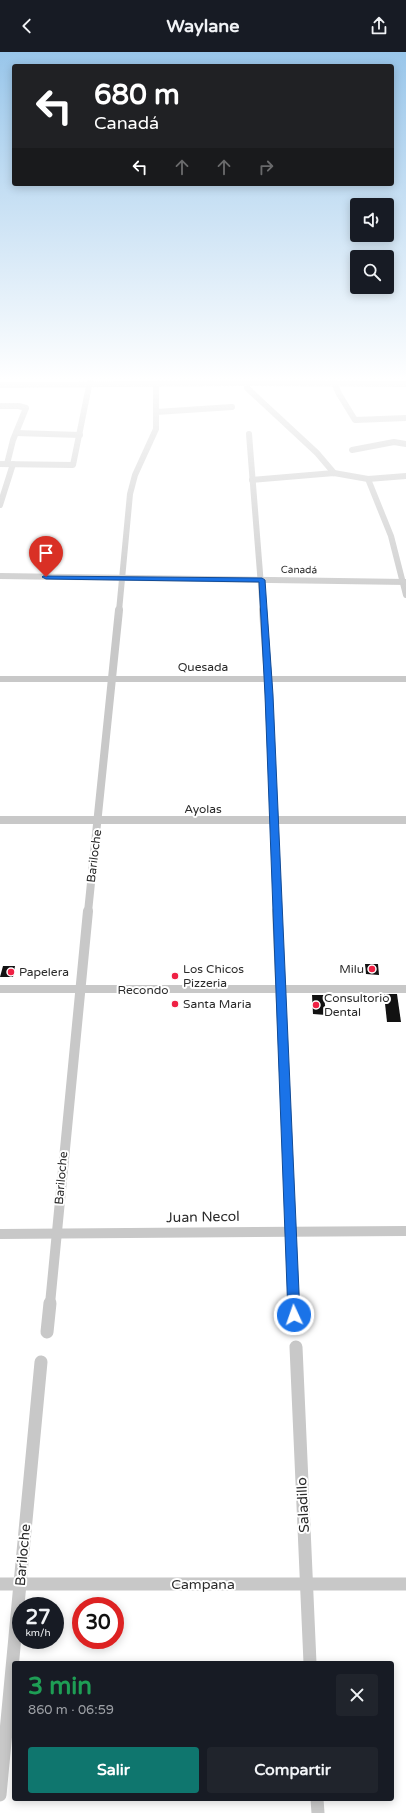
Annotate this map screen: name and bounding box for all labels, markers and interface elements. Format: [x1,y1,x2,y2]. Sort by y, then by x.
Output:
icon: back [16,15,38,37]
text: Waylane [167,15,239,37]
icon: share [368,15,390,37]
text: 680 m [94,78,180,112]
icon: left [28,80,80,132]
text: Canadá [94,112,159,134]
icon: left [129,156,151,178]
icon: ahead [171,156,193,178]
icon: ahead [213,156,235,178]
icon: right [255,156,277,178]
map controls [350,198,394,294]
button: sound [350,198,394,242]
button: search [350,250,394,294]
pin [29,536,63,577]
icon: arrive [35,542,57,564]
street label: Canadá [281,564,317,576]
street label: Quesada [178,660,228,674]
street label: Ayolas [184,802,222,816]
street label: Bariloche [84,828,104,883]
place label: Los Chicos Pizzeria [183,962,244,990]
place label: Milu [339,962,364,976]
marker: Milu [367,964,377,974]
place label: Papelera [19,965,69,979]
marker: Papelera [6,967,16,977]
marker: Los Chicos Pizzeria [170,971,180,981]
street label: Recondo [117,983,169,997]
place label: Consultorio Dental [324,991,390,1019]
place label: Santa Maria [183,997,251,1011]
marker: Santa Maria [170,999,180,1009]
marker: Consultorio Dental [311,1000,321,1010]
street label: Bariloche [52,1151,70,1205]
street label: Juan Necol [166,1208,240,1226]
position arrow [273,1294,315,1336]
street label: Saladillo [293,1477,313,1533]
street label: Bariloche [12,1523,34,1587]
street label: Campana [171,1576,235,1593]
speed limit sign: 30 [72,1597,124,1649]
text: 27 [25,1606,51,1630]
text: km/h [25,1627,51,1639]
text: 3 min [28,1672,92,1701]
button: close [336,1674,378,1716]
text: 860 m · 06:59 [28,1702,114,1718]
button: Salir [28,1747,199,1793]
button: Compartir [207,1747,378,1793]

